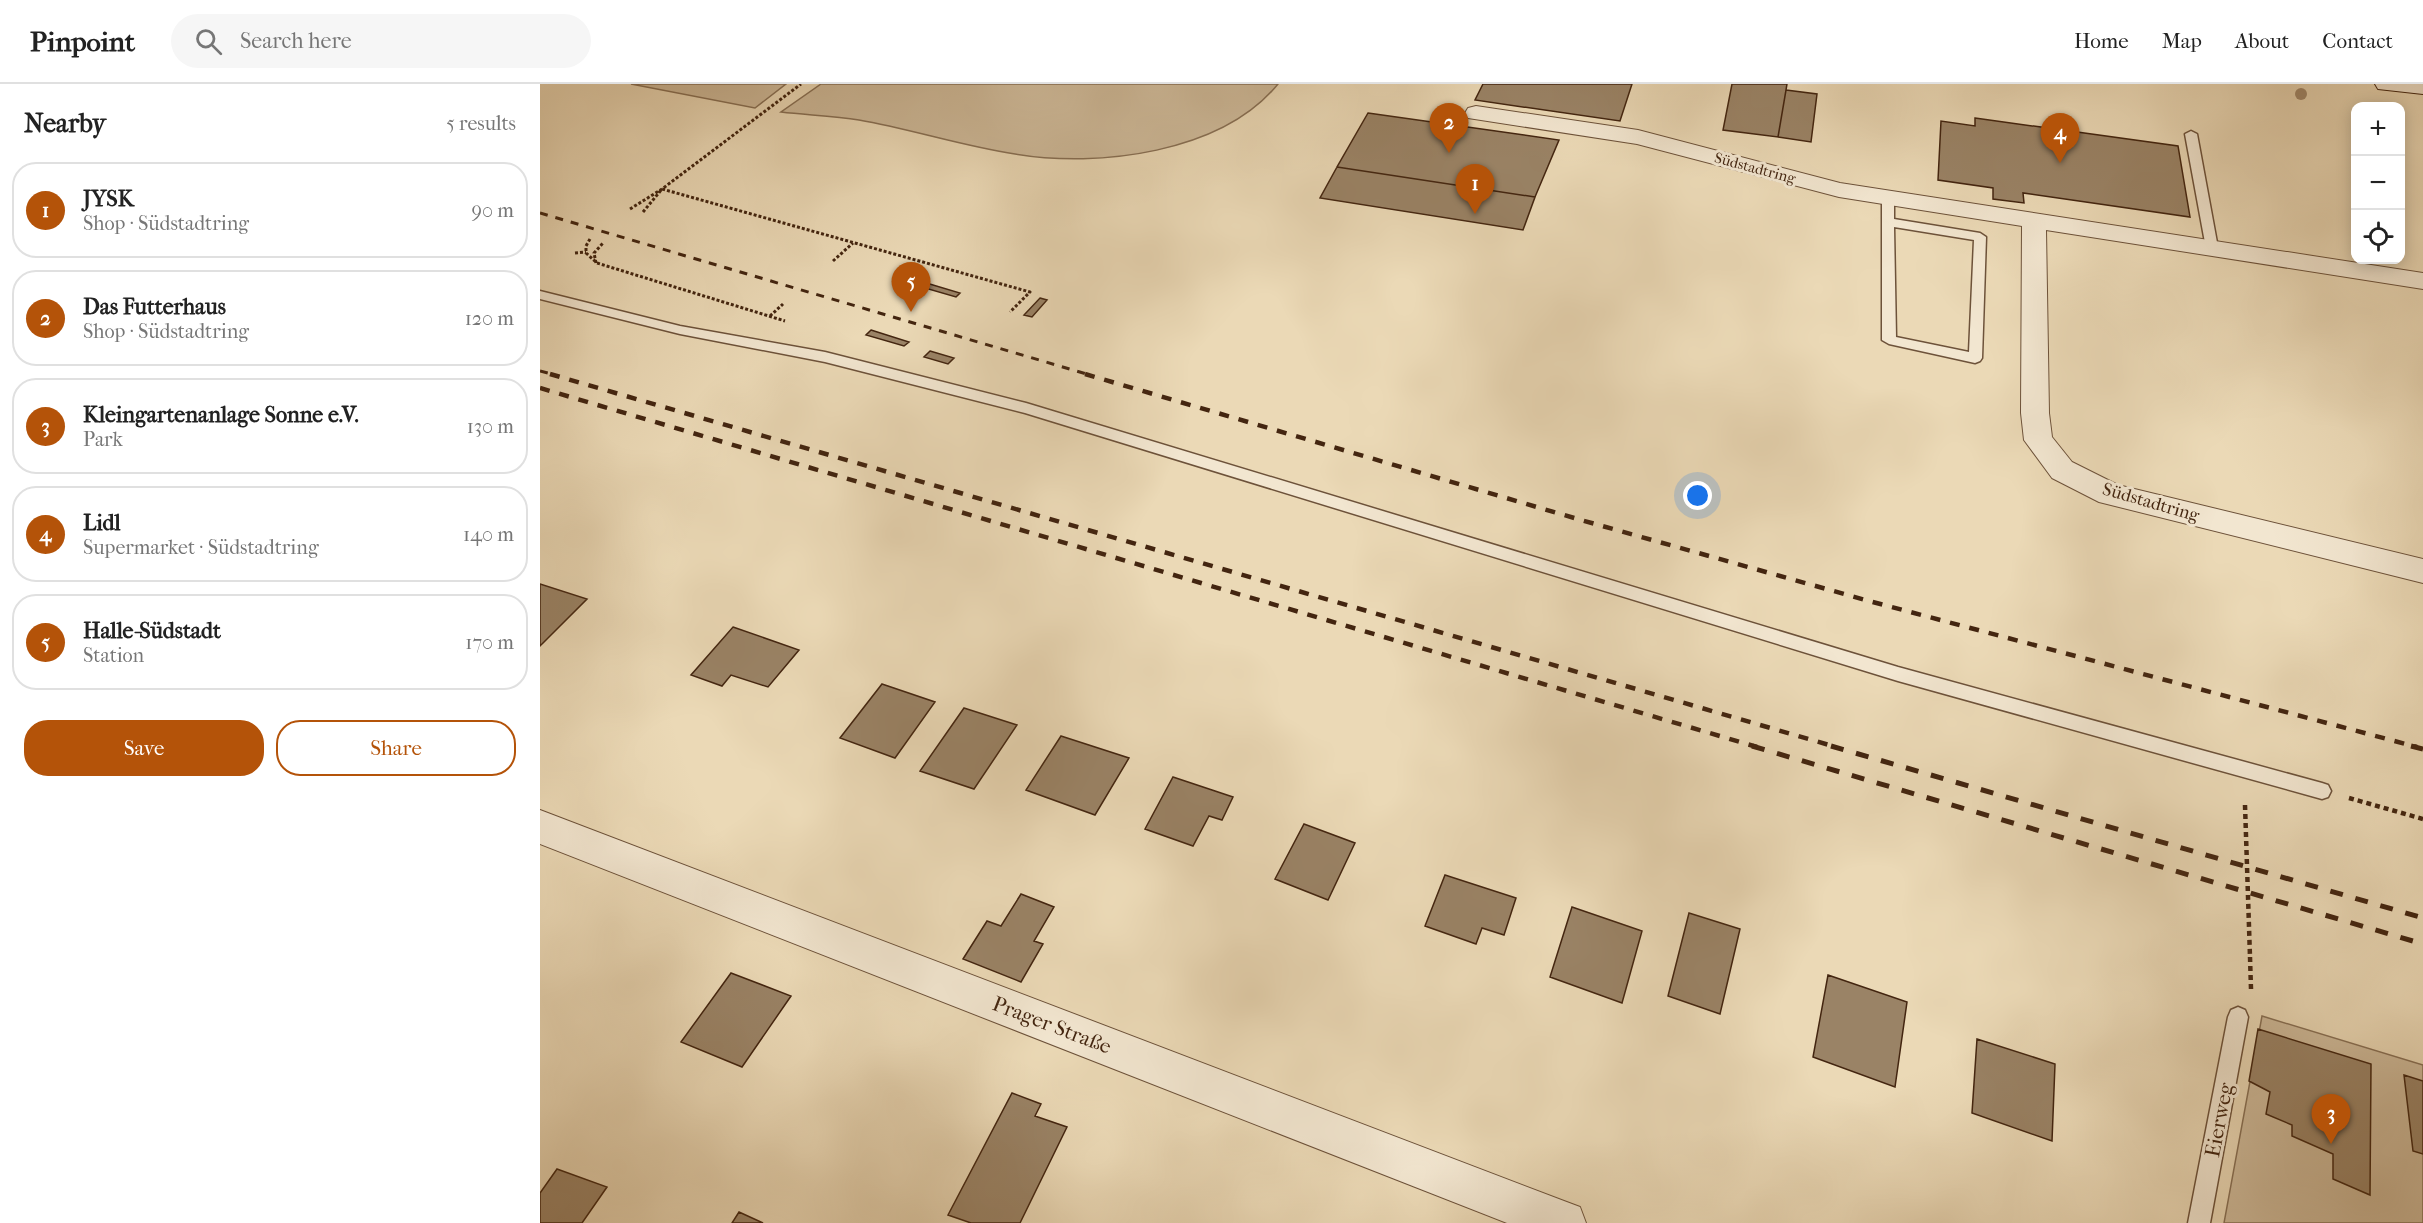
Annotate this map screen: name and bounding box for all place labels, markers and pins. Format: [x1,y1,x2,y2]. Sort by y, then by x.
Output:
pin: 2 [1430,104,1468,153]
pin: 4 [2040,113,2080,163]
pin: 1 [1456,164,1494,214]
pin: 5 [892,262,931,312]
pin: 3 [2312,1094,2350,1144]

